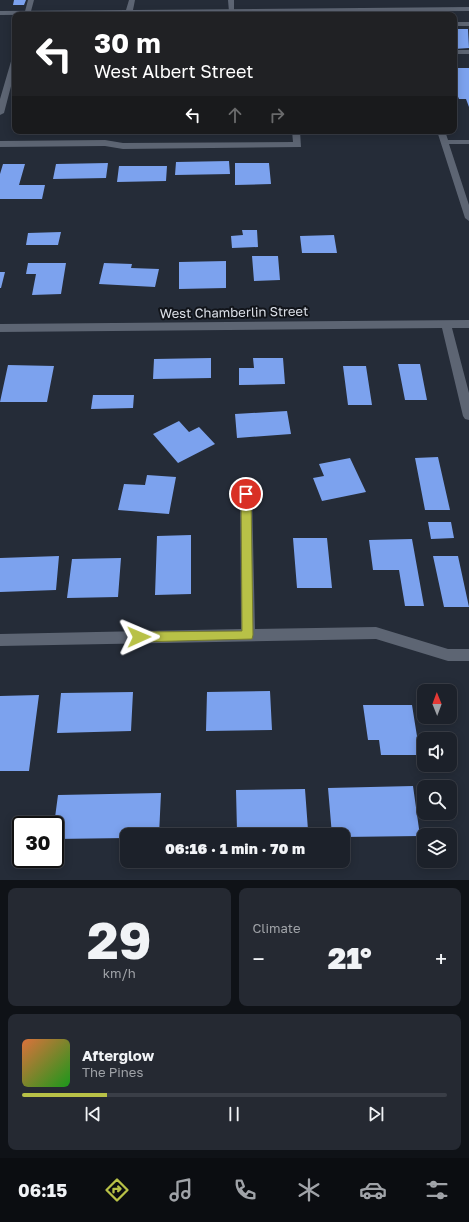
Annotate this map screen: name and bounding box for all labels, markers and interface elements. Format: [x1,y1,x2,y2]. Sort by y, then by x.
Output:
text: 30 m [94,26,161,59]
icon: left [28,28,80,80]
text: West Albert Street [94,60,254,82]
icon: left [182,104,204,126]
icon: ahead [224,104,246,126]
icon: right [266,104,288,126]
street label: West Chamberlin Street [160,303,308,321]
pin [229,477,263,511]
icon: arrive [235,483,257,505]
position arrow [118,616,160,658]
north arrow [417,684,457,724]
map controls [417,684,457,868]
button: sound [417,732,457,772]
button: search [417,780,457,820]
speed limit sign: 30 [12,816,64,868]
button: layers [417,828,457,868]
text: 06:16 · 1 min · 70 m [165,839,305,857]
text: 29 [87,908,152,970]
text: Climate [253,920,300,936]
text: 21° [328,940,372,976]
text: − [253,945,265,972]
text: + [435,945,447,972]
text: km/h [103,965,136,981]
text: Afterglow [82,1046,154,1064]
text: The Pines [82,1064,143,1080]
icon: previous [82,1103,104,1125]
icon: pause [223,1103,245,1125]
icon: next [365,1103,387,1125]
icon: directions [103,1176,131,1204]
icon: music [167,1176,195,1204]
icon: phone [231,1176,259,1204]
icon: climate [295,1176,323,1204]
icon: car [359,1176,387,1204]
icon: filters [423,1176,451,1204]
text: 06:15 [18,1179,67,1201]

